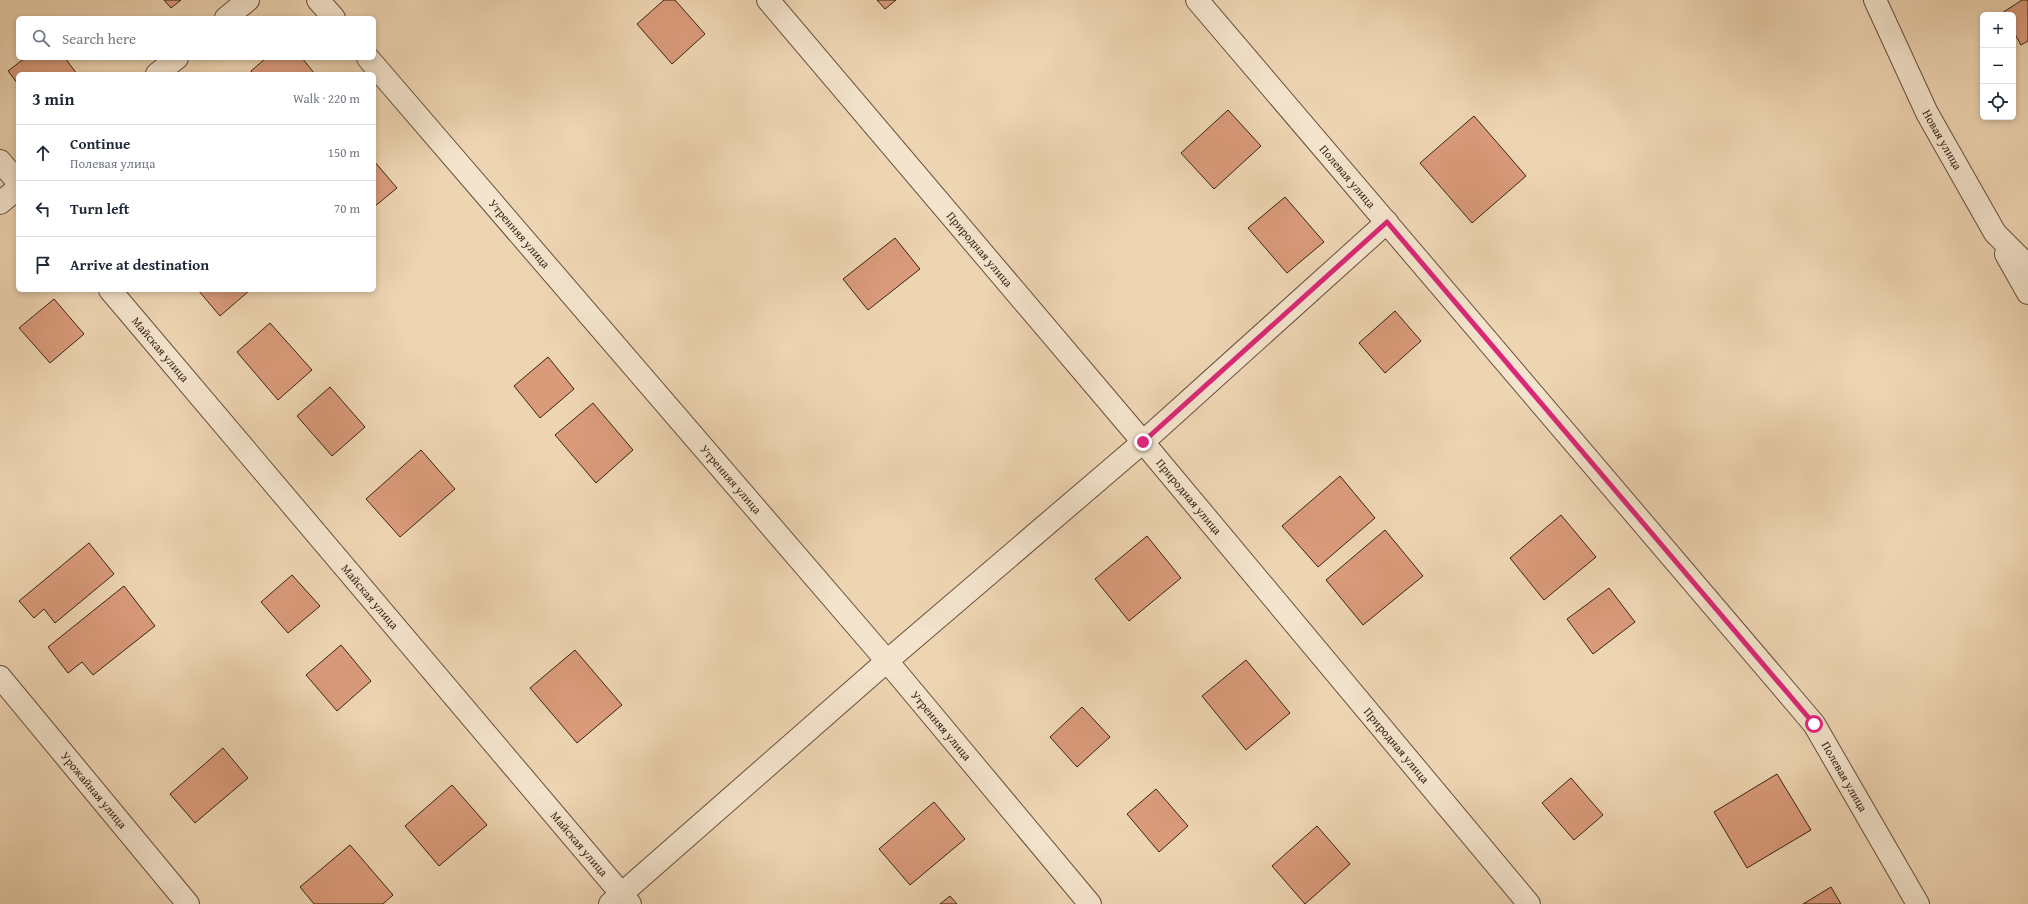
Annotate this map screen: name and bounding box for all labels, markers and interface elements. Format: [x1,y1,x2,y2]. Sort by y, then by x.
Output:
map controls [1980,12,2016,120]
button: + [1980,12,2016,48]
search box [16,16,376,60]
icon: search [30,27,52,49]
text: Search here [62,28,136,49]
button: − [1980,48,2016,84]
button: locate [1980,84,2016,120]
text: 3 min [32,86,74,111]
text: Walk · 220 m [293,89,360,108]
street label: Новая улица [1919,106,1967,173]
text: Continue [70,133,131,154]
street label: Полевая улица [1316,141,1380,212]
icon: ahead [32,142,54,164]
text: 150 m [328,143,360,162]
text: Полевая улица [70,154,155,173]
street label: Утренняя улица [485,195,555,272]
icon: left [32,198,54,220]
text: Turn left [70,198,129,219]
text: 70 m [334,199,360,218]
street label: Природная улица [943,208,1017,291]
icon: arrive [32,254,54,276]
text: Arrive at destination [70,254,209,275]
street label: Майская улица [128,313,194,386]
route end [1134,433,1152,451]
street label: Утренняя улица [696,441,766,518]
street label: Природная улица [1152,455,1226,538]
street label: Майская улица [338,560,403,633]
street label: Утренняя улица [907,687,976,764]
street label: Природная улица [1360,703,1434,787]
route start [1805,715,1823,733]
street label: Полевая улица [1818,738,1872,815]
street label: Урожайная улица [57,748,131,832]
street label: Майская улица [547,807,612,880]

